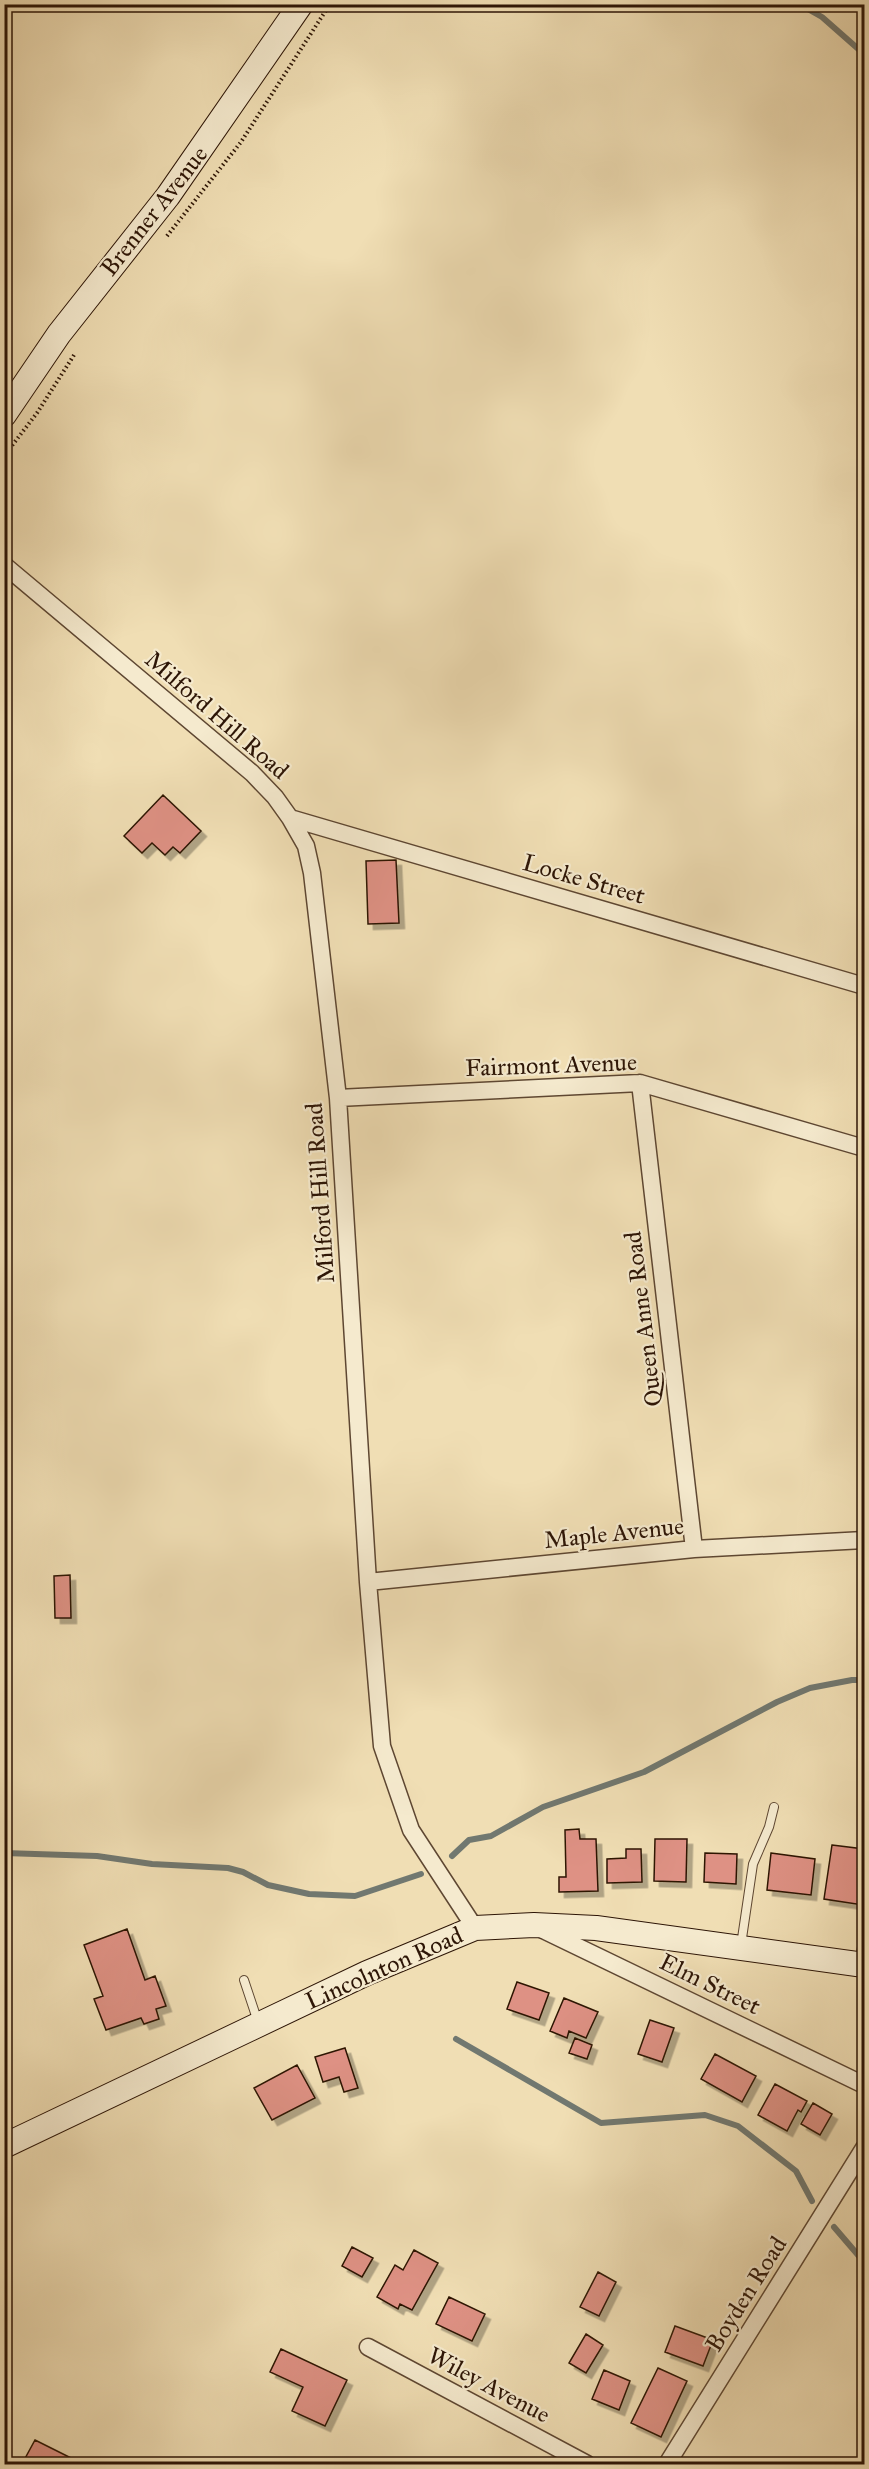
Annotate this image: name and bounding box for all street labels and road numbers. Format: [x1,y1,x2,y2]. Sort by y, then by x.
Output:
street label: Brenner Avenue [94,140,214,282]
street label: Milford Hill Road [139,644,295,786]
street label: Locke Street [519,847,649,911]
street label: Fairmont Avenue [465,1047,637,1083]
street label: Milford Hill Road [299,1102,341,1284]
street label: Queen Anne Road [617,1230,669,1408]
street label: Maple Avenue [543,1511,685,1555]
street label: Lincolnton Road [301,1920,467,2016]
street label: Elm Street [655,1947,766,2022]
street label: Boyden Road [699,2231,793,2357]
street label: Wiley Avenue [423,2340,555,2430]

